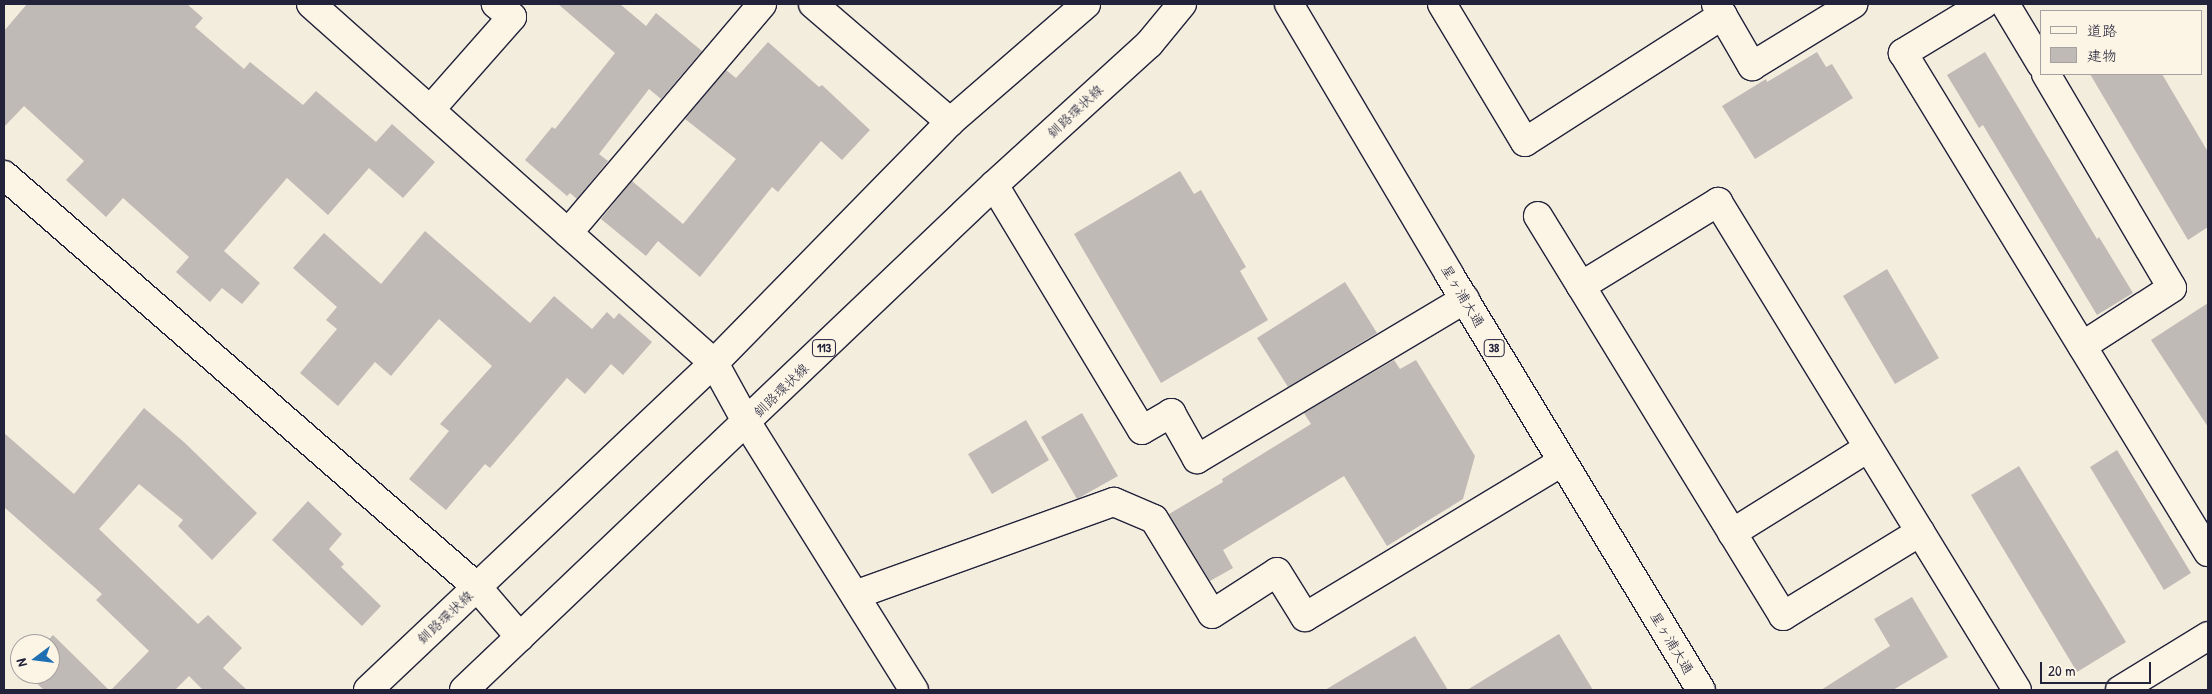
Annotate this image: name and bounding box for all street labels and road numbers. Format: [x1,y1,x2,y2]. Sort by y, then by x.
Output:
street label: 釧路環状線 [1044,81,1106,141]
street label: 星ヶ浦大通 [1438,262,1488,330]
road number: 113 [812,338,836,358]
road number: 38 [1483,338,1505,358]
street label: 釧路環状線 [750,360,812,420]
street label: 釧路環状線 [414,587,476,647]
street label: 星ヶ浦大通 [1647,609,1697,677]

